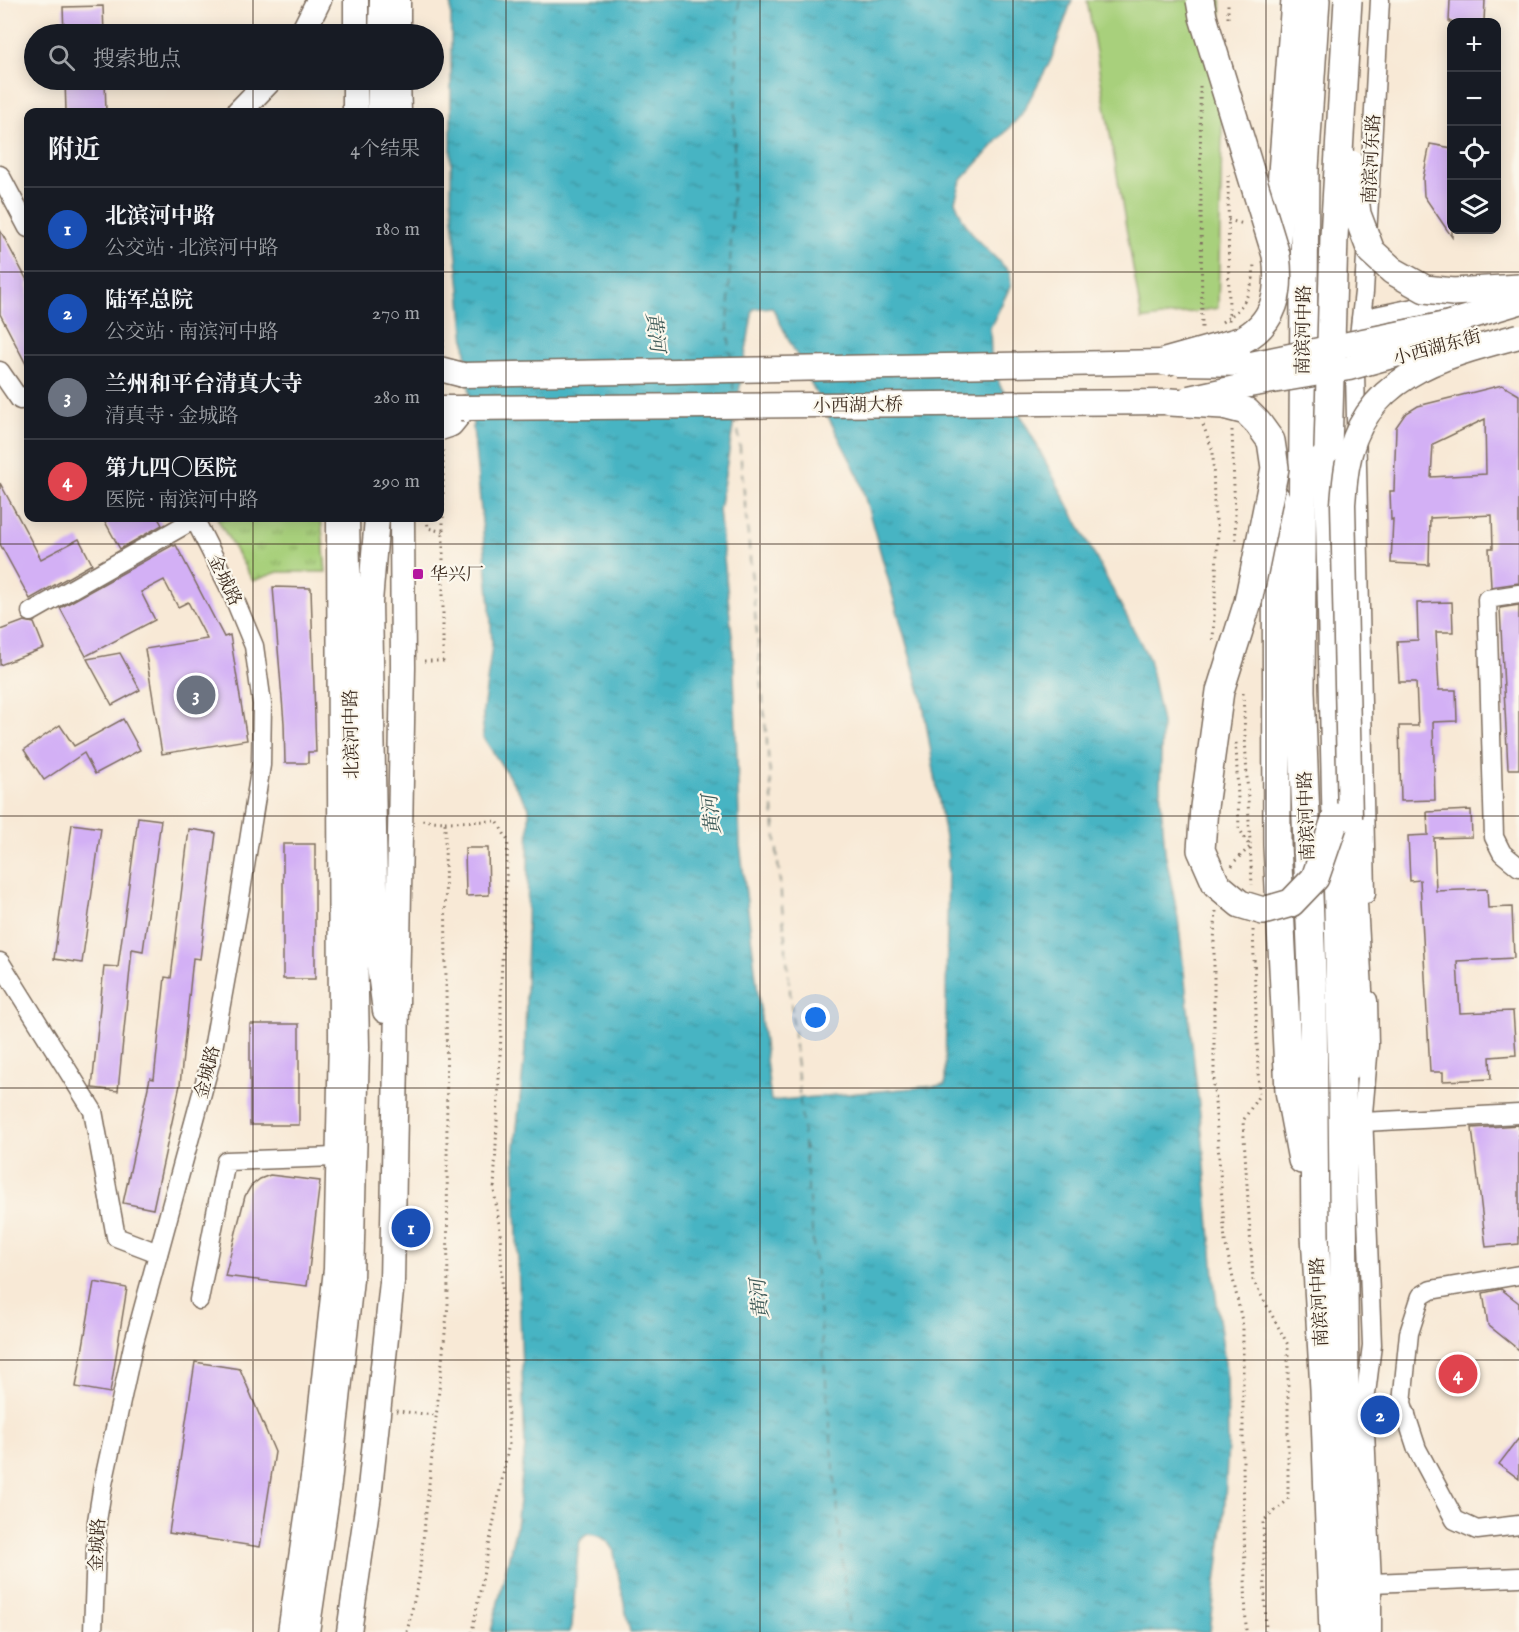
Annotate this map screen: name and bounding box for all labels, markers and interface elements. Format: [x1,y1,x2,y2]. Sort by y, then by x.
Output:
map controls [1447,18,1501,234]
button: + [1447,18,1501,72]
search box [24,24,444,90]
icon: search [45,41,78,74]
text: 搜索地点 [93,46,181,74]
button: − [1447,72,1501,126]
street label: 南滨河东路 [1359,114,1386,205]
button: locate [1447,126,1501,180]
text: 附近 [48,134,100,167]
text: 4个结果 [350,137,420,162]
button: layers [1447,180,1501,234]
text: 北滨河中路 [105,203,215,231]
text: 1 [64,217,71,242]
text: 180 m [375,217,420,242]
text: 公交站 · 北滨河中路 [105,236,278,261]
street label: 南滨河中路 [1292,285,1317,375]
text: 陆军总院 [105,287,193,315]
text: 2 [63,301,72,326]
text: 270 m [372,301,420,326]
water label: 黄河 [640,311,670,357]
text: 公交站 · 南滨河中路 [105,320,278,345]
street label: 小西湖东街 [1391,326,1484,371]
text: 兰州和平台清真大寺 [105,371,303,399]
text: 3 [64,385,71,410]
text: 280 m [373,385,420,410]
street label: 小西湖大桥 [813,394,903,419]
text: 清真寺 · 金城路 [105,404,238,429]
text: 第九四〇医院 [105,455,237,483]
text: 4 [63,469,72,494]
text: 290 m [372,469,420,494]
text: 医院 · 南滨河中路 [105,488,258,513]
street label: 金城路 [201,551,246,610]
place label: 华兴厂 [430,564,484,587]
marker: 华兴厂 [411,567,425,581]
pin: 3 [176,672,216,718]
street label: 北滨河中路 [340,689,365,779]
street label: 南滨河中路 [1294,771,1321,861]
water label: 黄河 [698,791,727,836]
your location [801,1003,830,1032]
street label: 金城路 [191,1043,226,1101]
pin: 1 [392,1206,430,1250]
street label: 南滨河中路 [1307,1256,1334,1347]
water label: 黄河 [746,1275,775,1320]
pin: 4 [1438,1352,1478,1396]
pin: 2 [1360,1392,1400,1438]
street label: 金城路 [86,1518,111,1573]

